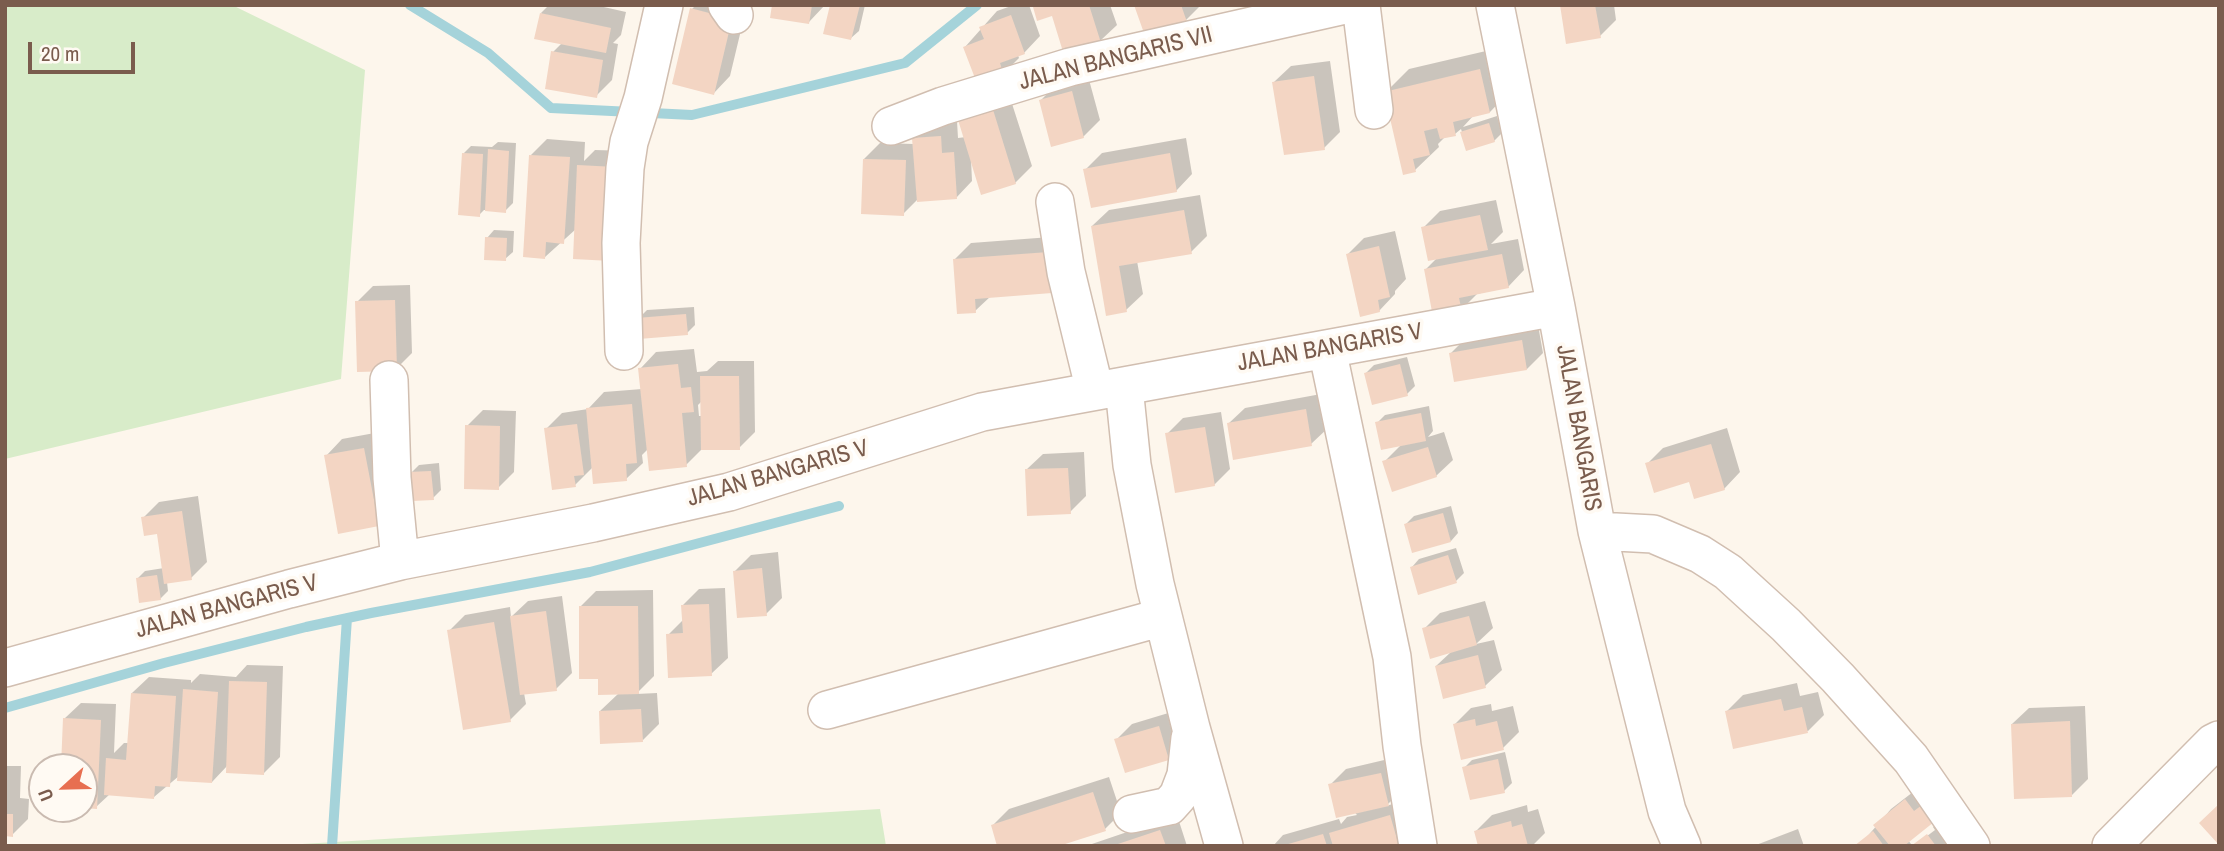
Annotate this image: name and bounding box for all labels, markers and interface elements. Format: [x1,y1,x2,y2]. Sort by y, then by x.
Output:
street label: JALAN BANGARIS VII [1016,21,1216,97]
scale bar [32,28,138,72]
text: 20 m [41,39,79,68]
street label: JALAN BANGARIS V [1235,318,1425,378]
street label: JALAN BANGARIS [1549,343,1607,513]
street label: JALAN BANGARIS V [684,434,872,514]
street label: JALAN BANGARIS V [133,569,321,645]
north arrow [28,753,98,823]
text: U [31,785,60,805]

